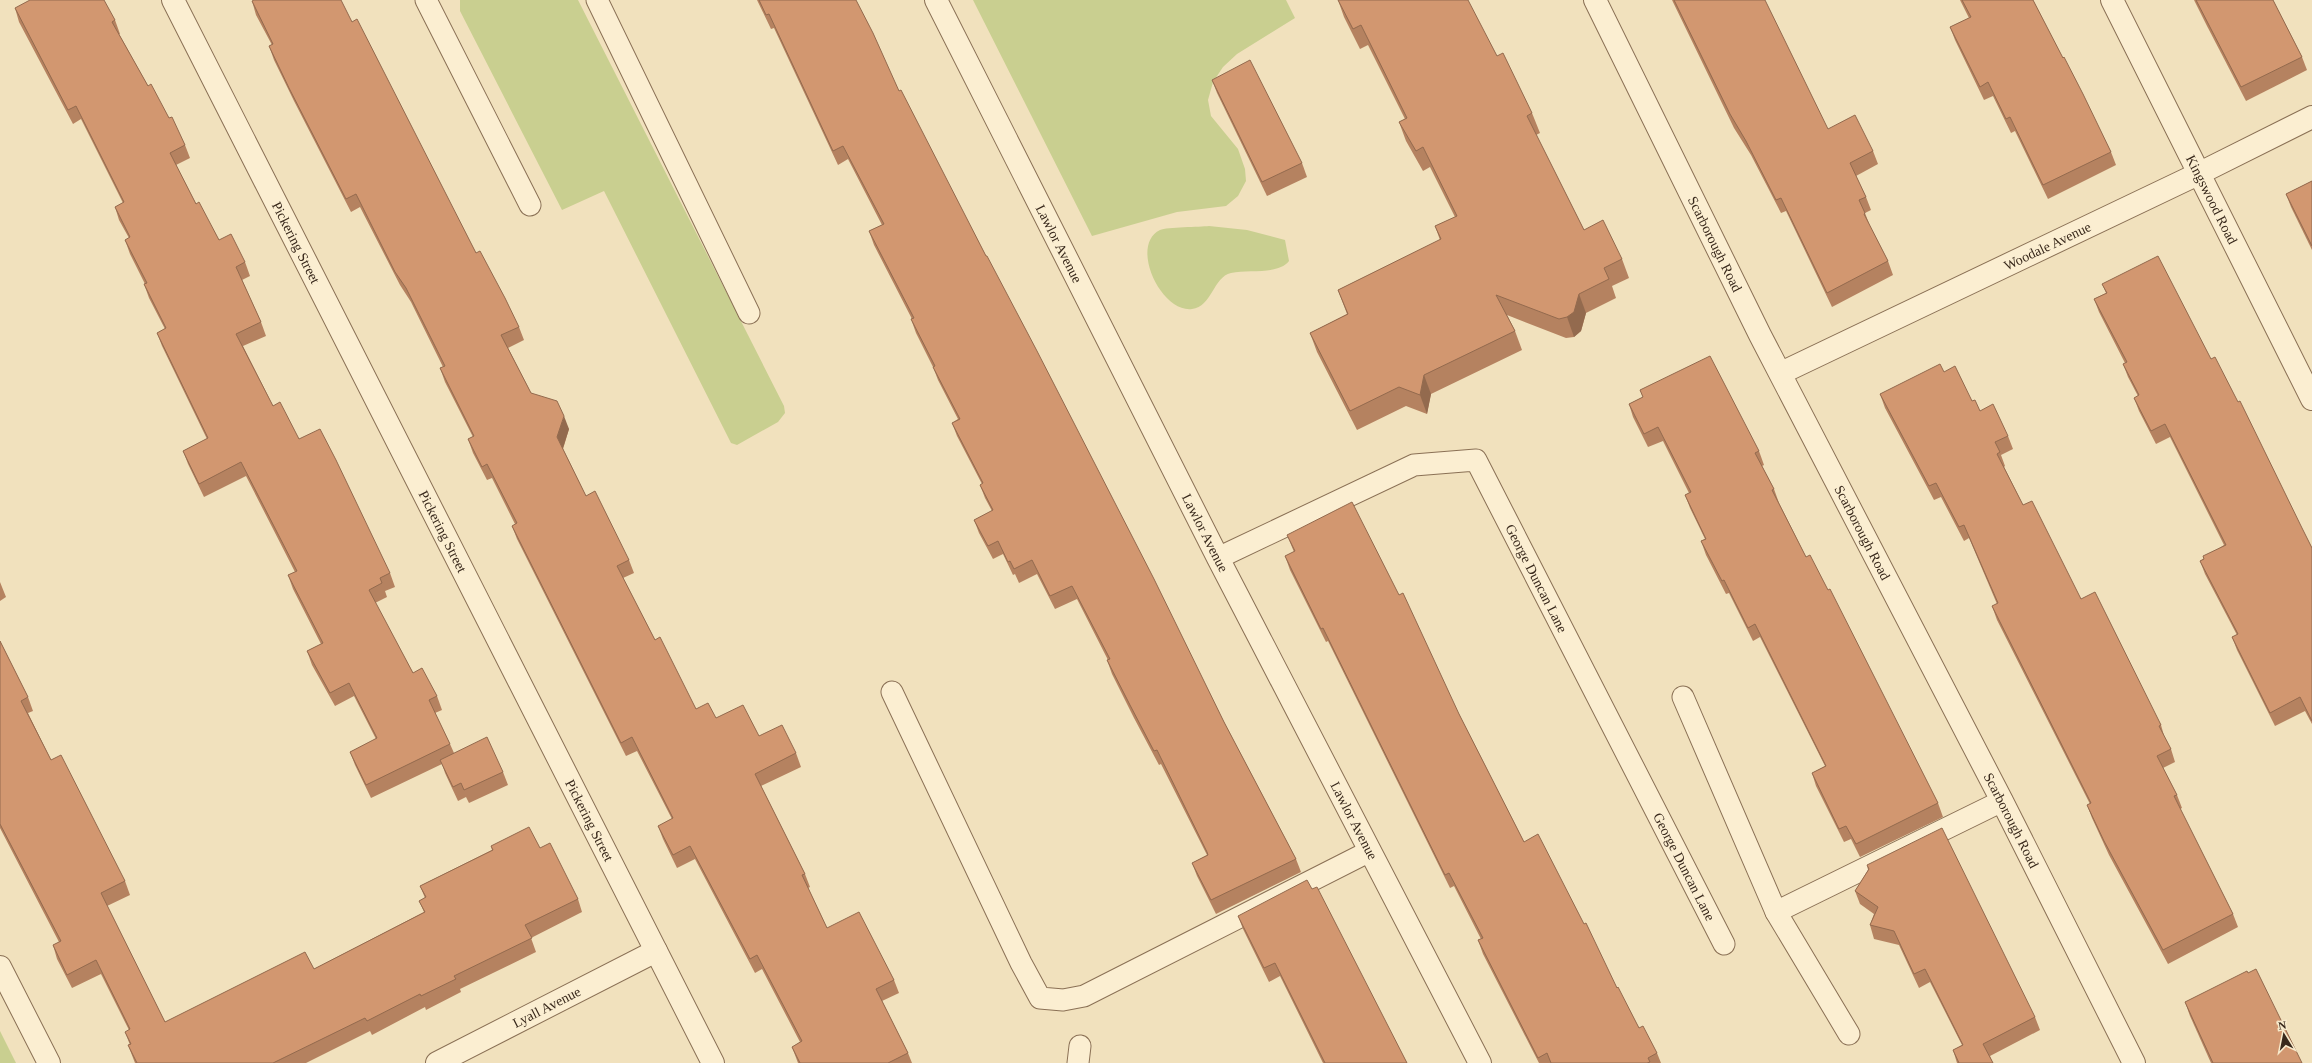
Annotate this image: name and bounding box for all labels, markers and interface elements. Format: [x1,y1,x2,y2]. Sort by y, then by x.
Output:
street label: Kingswood Road [2183,153,2240,247]
street label: Scarborough Road [1685,194,1745,294]
street label: Pickering Street [269,199,323,286]
street label: Lawlor Avenue [1033,202,1085,286]
street label: Woodale Avenue [2002,219,2093,274]
street label: Scarborough Road [1831,483,1893,583]
street label: Pickering Street [415,488,470,575]
street label: Lawlor Avenue [1179,491,1231,575]
street label: George Duncan Lane [1502,522,1570,635]
street label: Scarborough Road [1981,770,2041,871]
street label: Pickering Street [562,777,616,864]
street label: Lawlor Avenue [1327,779,1380,862]
street label: George Duncan Lane [1650,810,1718,923]
street label: Lyall Avenue [510,984,583,1031]
north arrow [2264,1015,2304,1055]
text: N [2277,1019,2287,1032]

